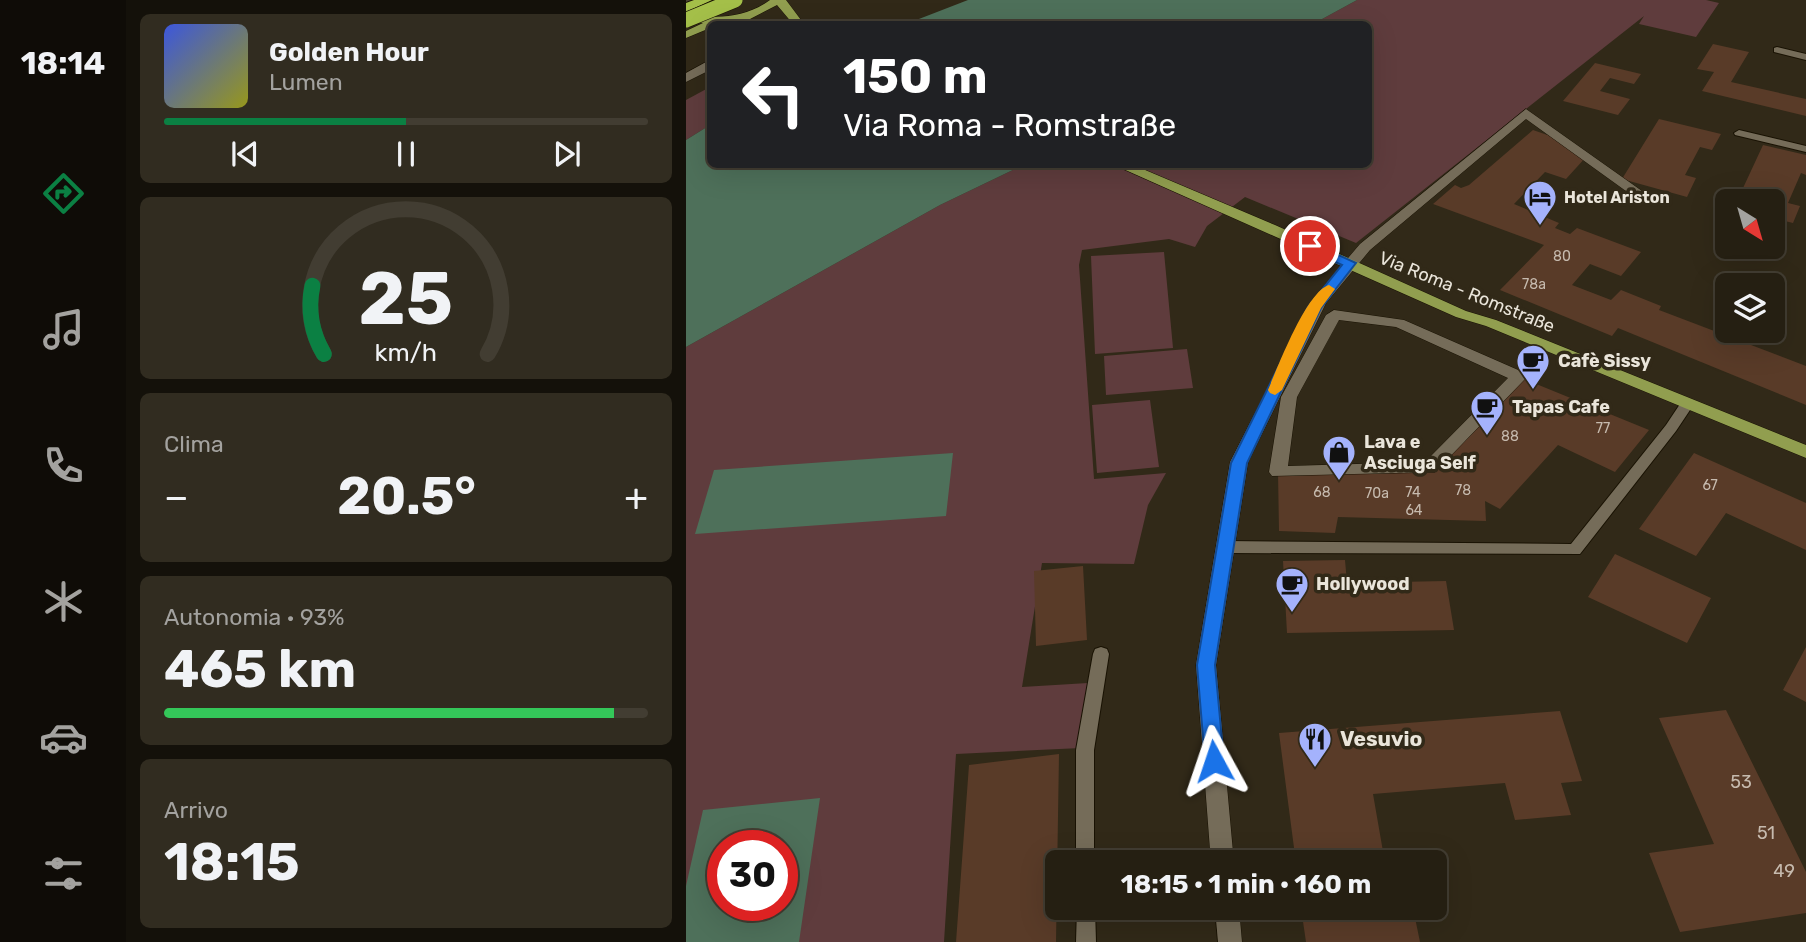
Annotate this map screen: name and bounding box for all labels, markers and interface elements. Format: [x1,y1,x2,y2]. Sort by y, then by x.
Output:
text: Golden Hour [269,37,429,68]
text: 18:14 [21,44,105,82]
text: 150 m [843,47,988,105]
icon: left [728,49,819,140]
text: Lumen [269,68,343,96]
text: Via Roma - Romstraße [843,106,1176,144]
icon: previous [226,135,264,173]
icon: pause [387,135,425,173]
icon: next [548,135,586,173]
icon: directions [39,169,88,218]
hotel icon: Hotel Ariston [1521,178,1559,227]
place label: Hotel Ariston [1564,188,1670,207]
north arrow [1715,189,1785,259]
map controls [1715,189,1785,343]
pin [1280,216,1340,276]
icon: arrive [1291,227,1329,265]
street label: Via Roma - Romstraße [1376,247,1558,337]
house number: 80 [1553,248,1571,265]
text: 25 [359,256,453,342]
button: layers [1715,273,1785,343]
house number: 78a [1522,276,1546,293]
icon: music [39,305,88,354]
text: km/h [375,338,437,367]
cafe icon: Cafè Sissy [1514,342,1552,391]
place label: Cafè Sissy [1558,350,1651,372]
cafe icon: Tapas Cafe [1468,388,1506,437]
place label: Tapas Cafe [1512,396,1610,418]
house number: 77 [1596,420,1610,437]
house number: 88 [1501,428,1519,445]
text: Clima [164,430,224,458]
place label: Lava e Asciuga Self [1364,431,1476,474]
shop icon: Lava e Asciuga Self [1320,433,1358,482]
icon: phone [39,441,88,490]
text: 20.5° [337,465,476,527]
text: − [164,474,189,520]
text: + [624,474,648,520]
house number: 67 [1702,477,1718,494]
house number: 78 [1455,482,1471,499]
house number: 68 [1313,484,1331,501]
house number: 74 [1405,484,1421,501]
house number: 70a [1365,485,1389,502]
house number: 64 [1405,502,1423,519]
cafe icon: Hollywood [1273,565,1311,614]
place label: Hollywood [1316,573,1410,595]
icon: climate [39,577,88,626]
text: Autonomia · 93% [164,603,345,631]
text: 465 km [164,638,356,700]
icon: car [39,713,88,762]
restaurant icon: Vesuvio [1296,720,1334,769]
position arrow [1177,724,1251,798]
place label: Vesuvio [1340,726,1422,751]
house number: 53 [1730,771,1752,793]
text: Arrivo [164,796,228,824]
house number: 51 [1757,822,1775,844]
speed limit sign: 30 [707,830,798,921]
text: 18:15 [164,831,300,893]
icon: filters [39,849,88,898]
house number: 49 [1773,860,1795,882]
text: 18:15 · 1 min · 160 m [1121,869,1371,900]

